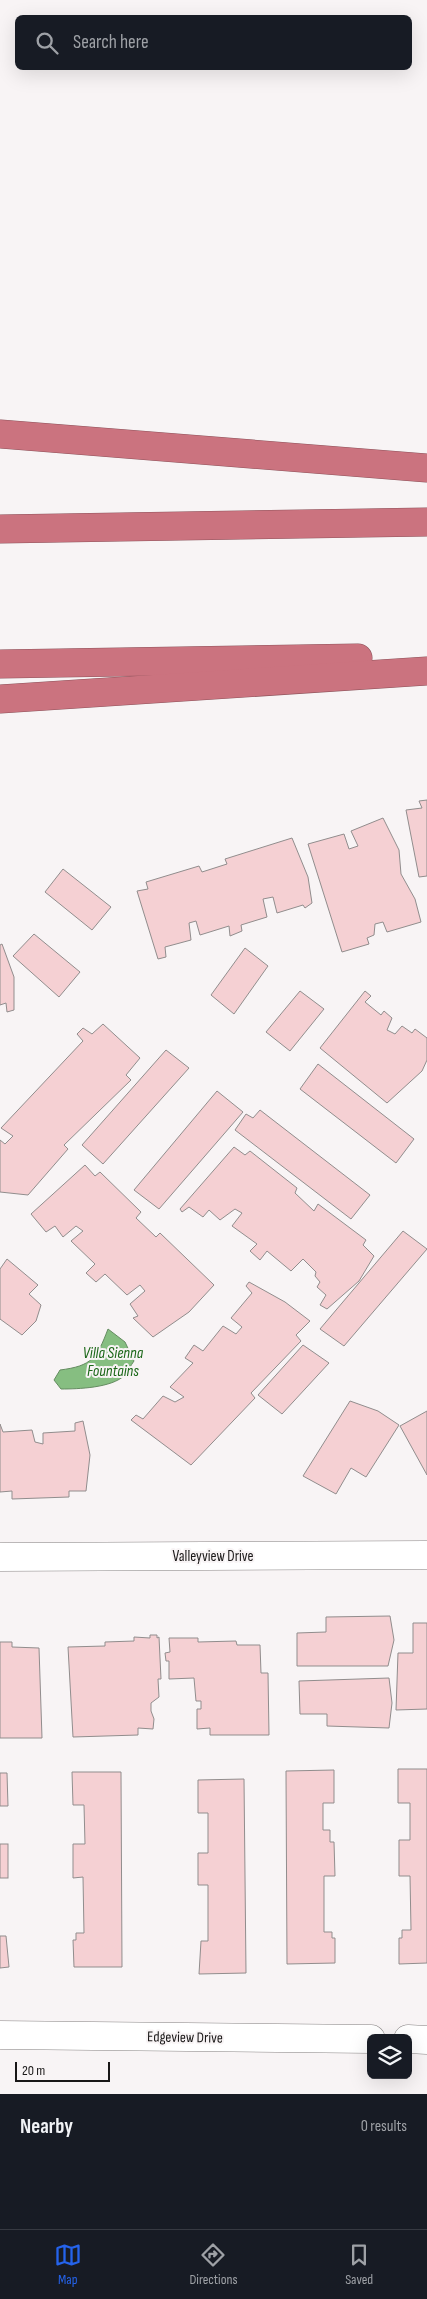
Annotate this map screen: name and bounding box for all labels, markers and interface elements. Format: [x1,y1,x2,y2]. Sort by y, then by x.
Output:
search box [15,15,412,70]
icon: search [33,29,61,57]
text: Search here [73,31,149,54]
water label: Villa Sienna Fountains [83,1344,144,1381]
street label: Valleyview Drive [173,1547,253,1566]
street label: Edgeview Drive [147,2027,223,2048]
map controls [367,2034,412,2079]
button: layers [367,2034,412,2079]
scale bar [15,2059,110,2082]
text: 20 m [22,2062,45,2079]
text: Nearby [20,2114,73,2139]
text: 0 results [361,2117,407,2136]
tab: Map [54,2241,82,2288]
tab: Directions [189,2241,238,2288]
tab: Saved [345,2241,373,2288]

